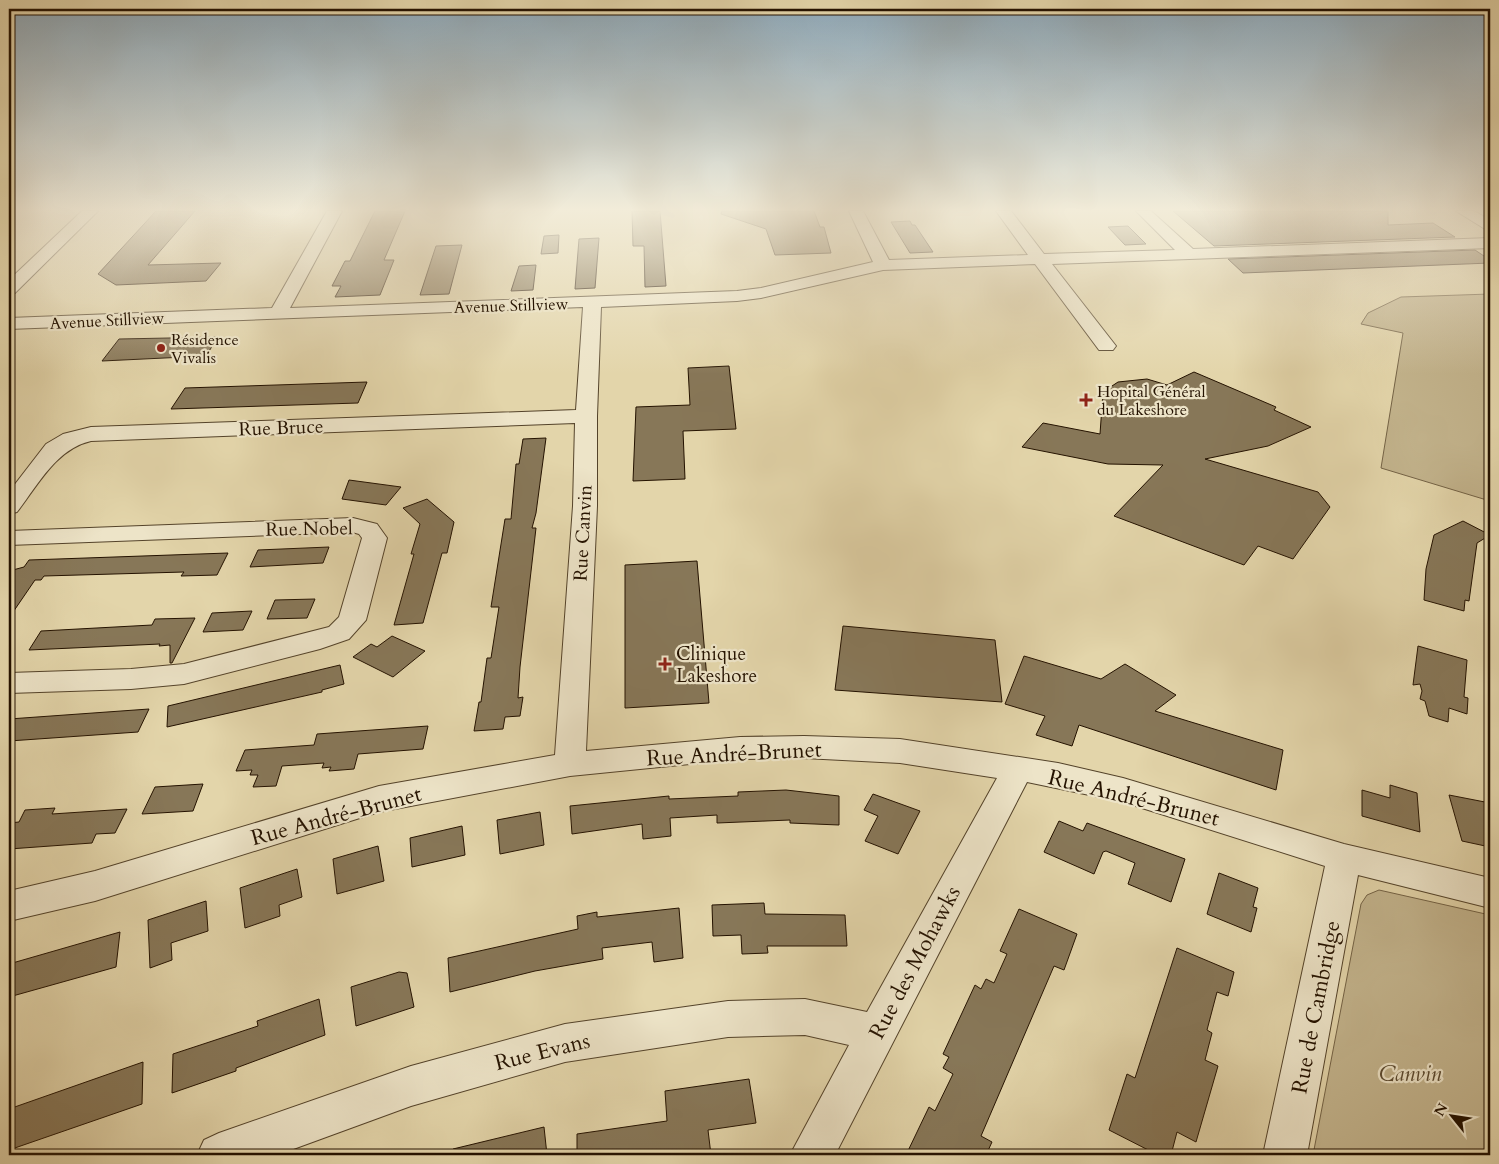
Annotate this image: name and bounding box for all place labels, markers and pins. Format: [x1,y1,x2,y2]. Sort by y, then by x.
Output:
place label: Résidence Vivalis [171,329,239,369]
marker: Résidence Vivalis [155,342,167,354]
place label: Hopital Général du Lakeshore [1097,381,1205,421]
marker: Hopital Général du Lakeshore [1079,393,1093,407]
place label: Clinique Lakeshore [676,641,757,689]
marker: Clinique Lakeshore [658,657,672,671]

